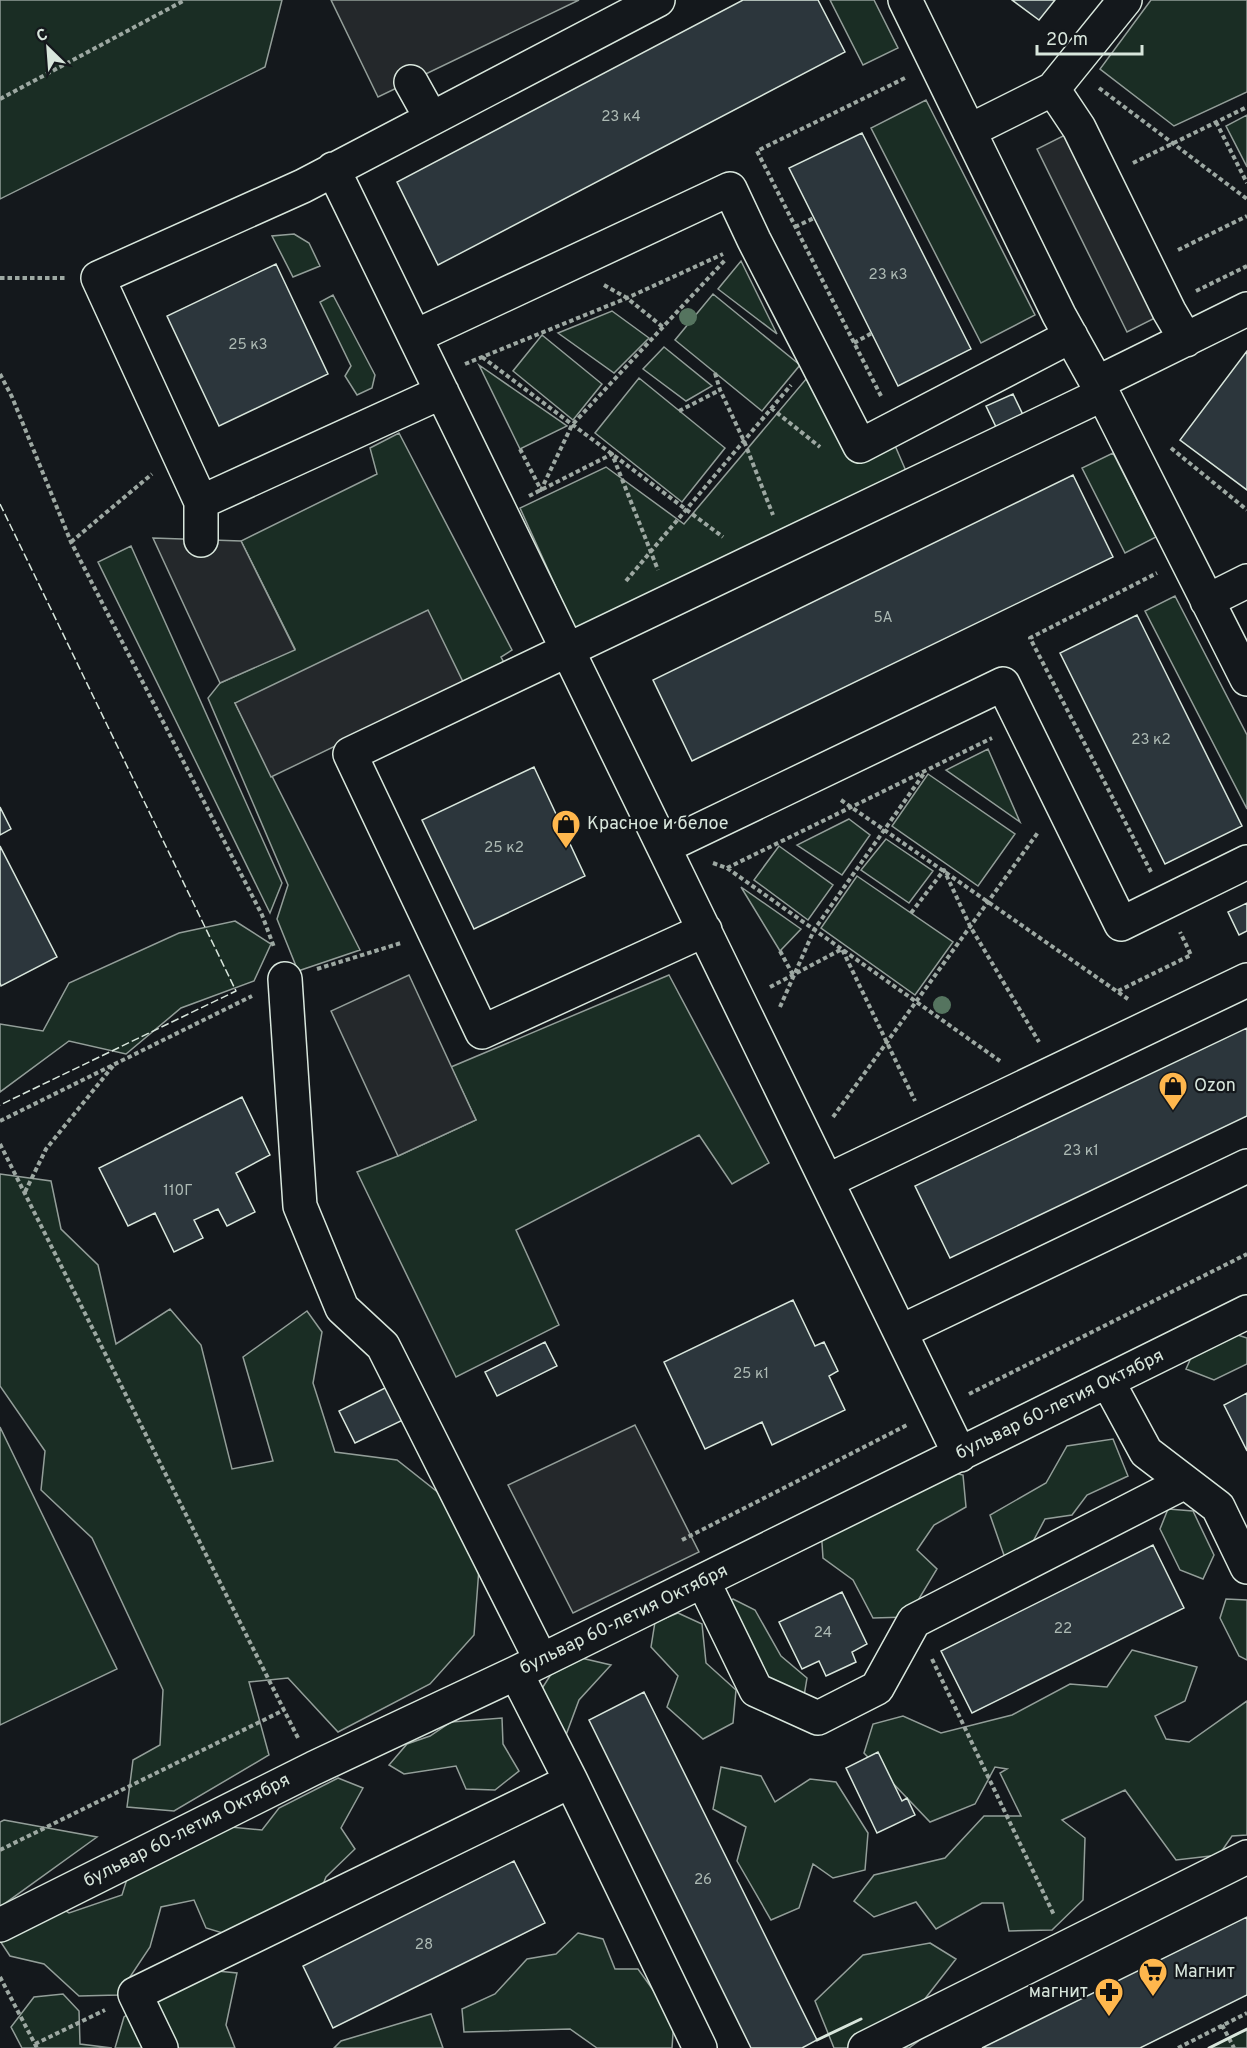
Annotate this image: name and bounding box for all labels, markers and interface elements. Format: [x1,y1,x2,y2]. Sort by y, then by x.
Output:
north arrow [18,18,78,78]
scale bar [1037,18,1142,56]
text: С [34,25,51,47]
text: 20 m [1046,29,1088,52]
house number: 23 к4 [601,108,641,127]
house number: 23 к3 [868,266,908,285]
house number: 25 к3 [228,336,268,355]
house number: 5А [873,609,893,628]
house number: 23 к2 [1131,731,1171,750]
shop icon: Красное и белое [550,808,582,850]
place label: Красное и белое [587,813,728,836]
house number: 25 к2 [484,839,524,858]
shop icon: Ozon [1157,1070,1189,1112]
place label: Ozon [1194,1075,1236,1098]
house number: 23 к1 [1063,1142,1099,1161]
house number: 110Г [163,1182,193,1201]
street label: бульвар 60-летия Октября [952,1345,1168,1465]
house number: 25 к1 [733,1365,769,1384]
street label: бульвар 60-летия Октября [516,1560,732,1680]
house number: 22 [1054,1620,1072,1639]
house number: 24 [814,1624,832,1643]
street label: бульвар 60-летия Октября [80,1769,294,1893]
house number: 26 [694,1871,712,1890]
house number: 28 [415,1936,433,1955]
supermarket icon: Магнит [1137,1956,1169,1998]
place label: Магнит [1174,1961,1235,1984]
pharmacy icon: магнит [1093,1976,1125,2018]
place label: магнит [1029,1981,1088,2004]

